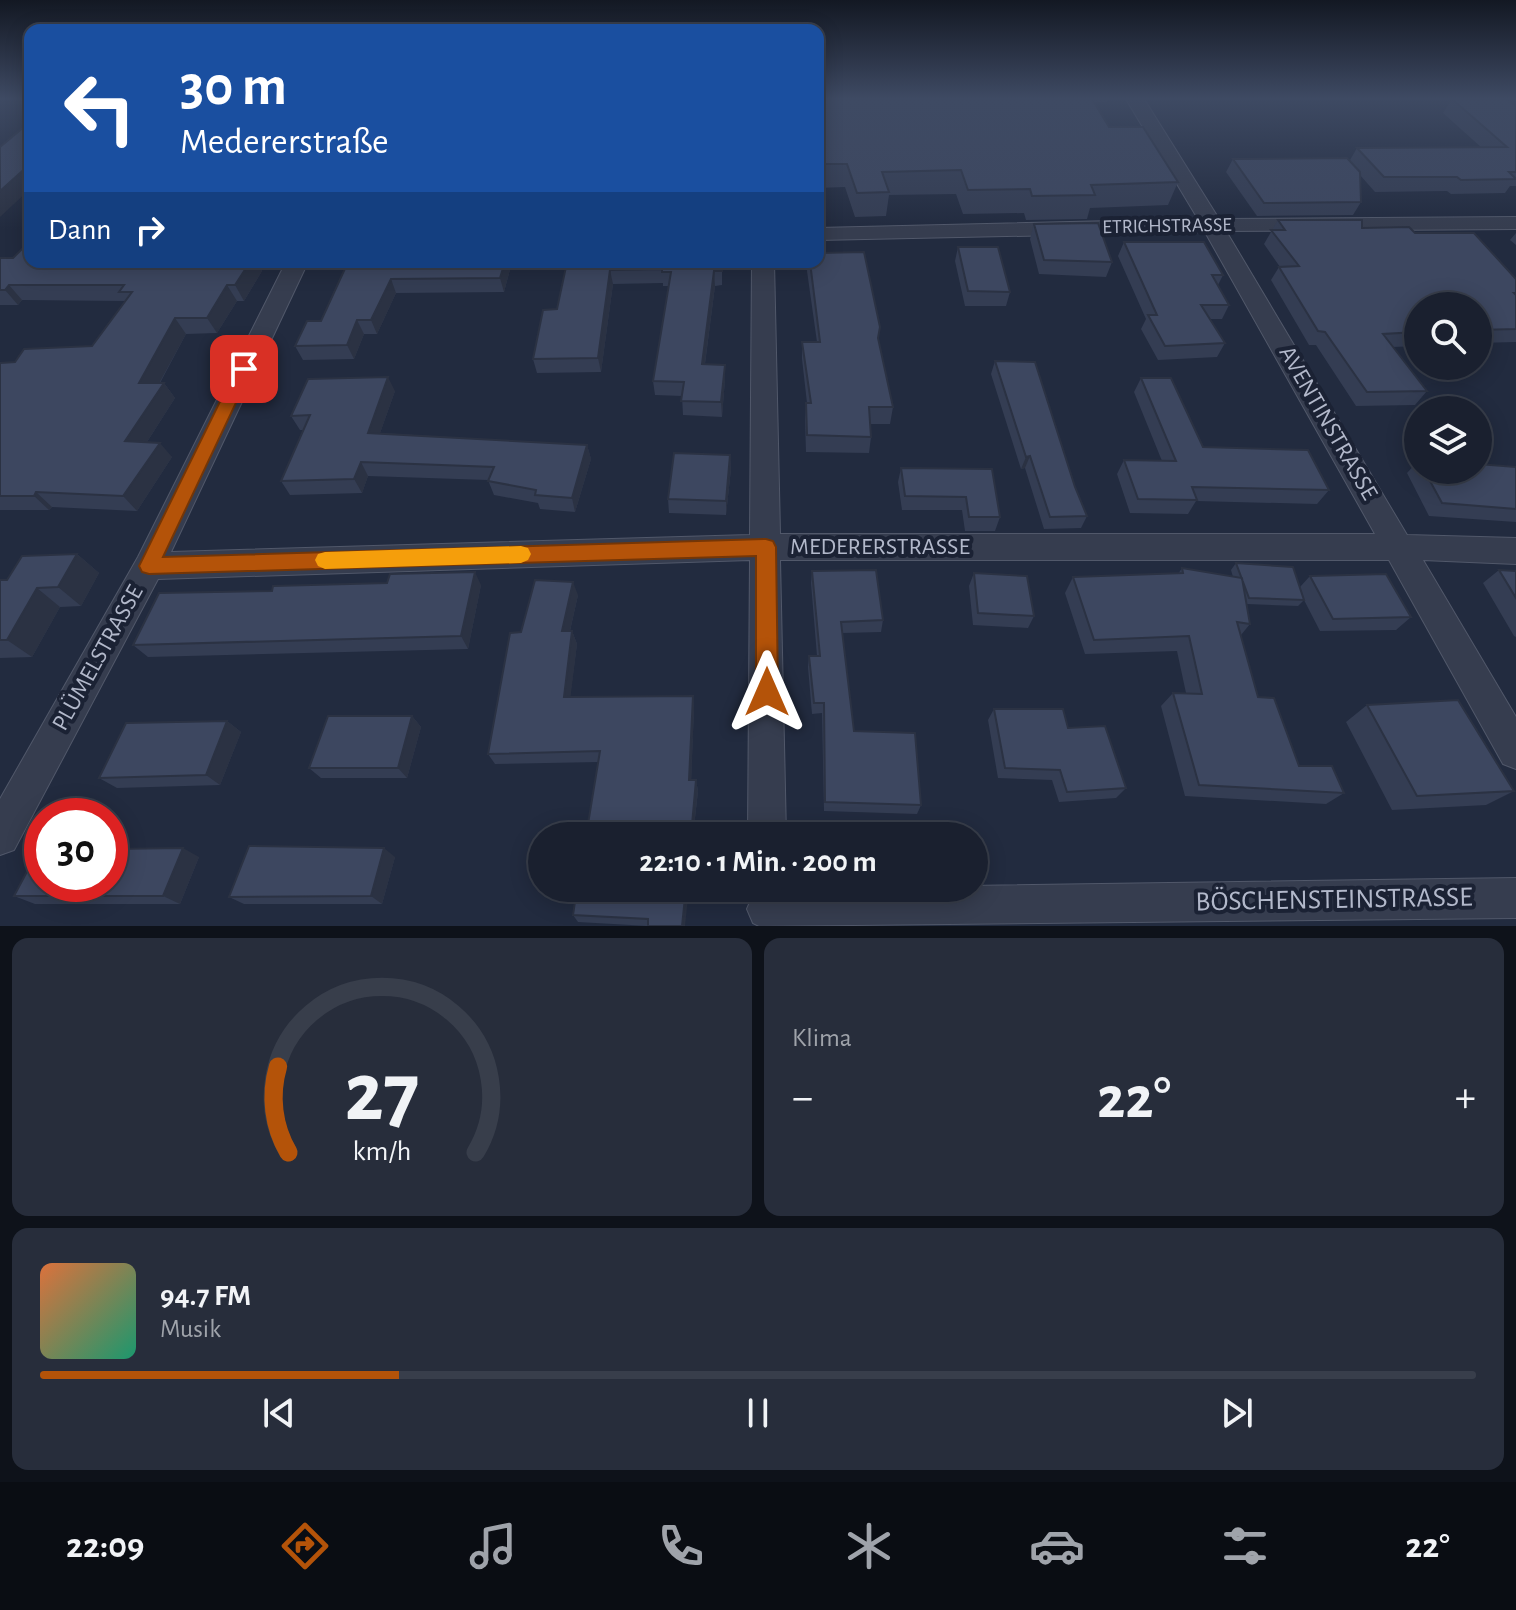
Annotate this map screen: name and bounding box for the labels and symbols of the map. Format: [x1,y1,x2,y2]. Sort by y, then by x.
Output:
street label: ETRICHSTRASSE [1102,215,1232,237]
pin [210,335,278,403]
street label: AVENTINSTRASSE [1274,342,1382,504]
street label: MEDERERSTRASSE [790,535,970,559]
street label: PLÜMELSTRASSE [47,580,148,735]
position arrow [725,650,809,734]
speed limit sign: 30 [24,798,128,902]
street label: BÖSCHENSTEINSTRASSE [1195,882,1473,916]

